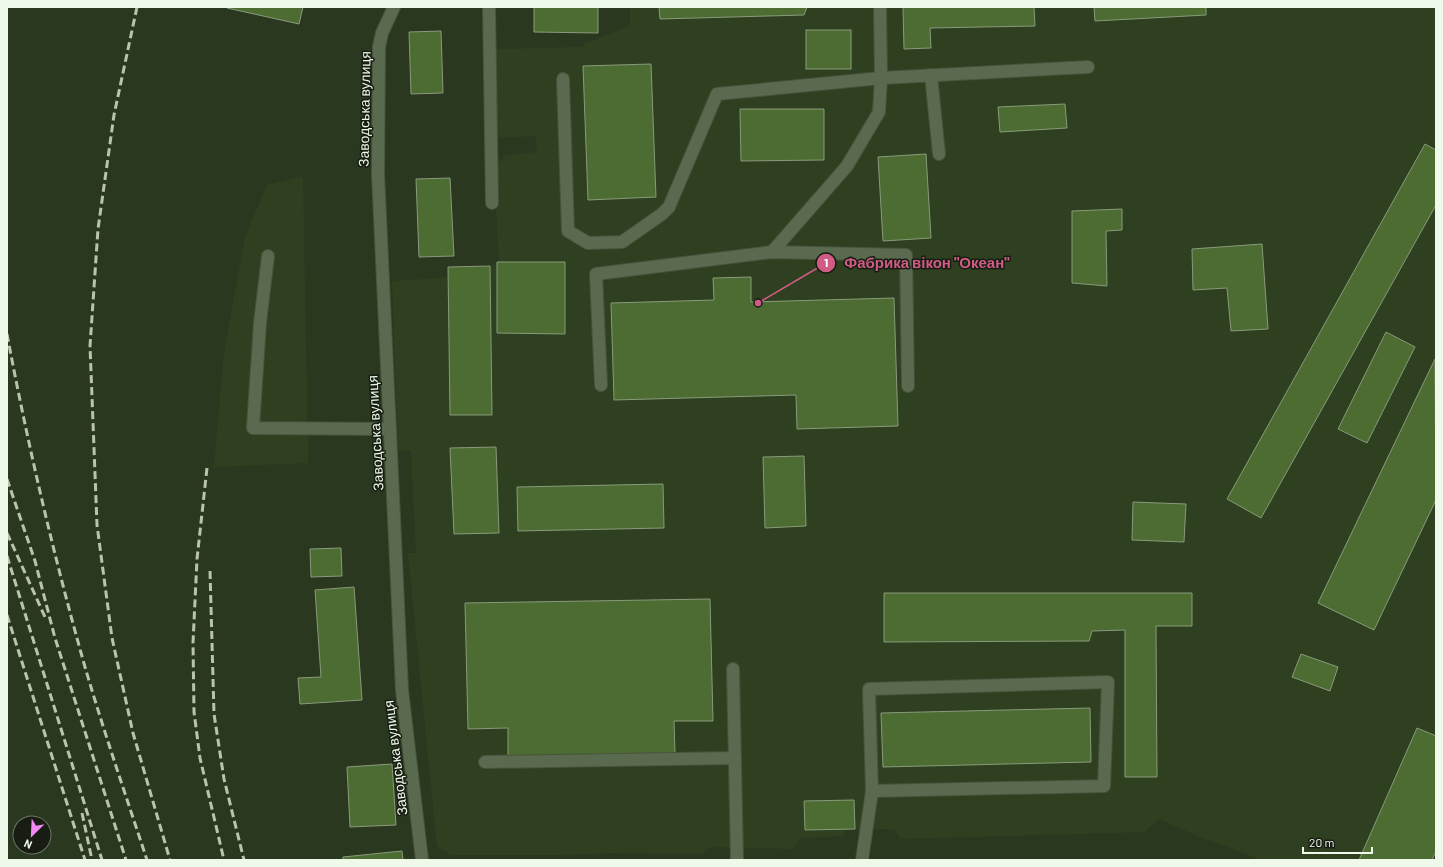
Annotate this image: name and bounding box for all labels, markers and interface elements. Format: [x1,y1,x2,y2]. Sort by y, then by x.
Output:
street label: Заводська вулиця [354,51,374,167]
callout: Фабрика вікон "Океан" [816,250,1017,277]
text: Фабрика вікон "Океан" [844,253,1010,271]
text: 1 [824,255,828,269]
street label: Заводська вулиця [363,375,387,491]
street label: Заводська вулиця [380,699,410,817]
north arrow [12,815,52,855]
scale bar [1303,829,1372,855]
text: 20 m [1309,835,1335,849]
text: N [22,837,34,852]

